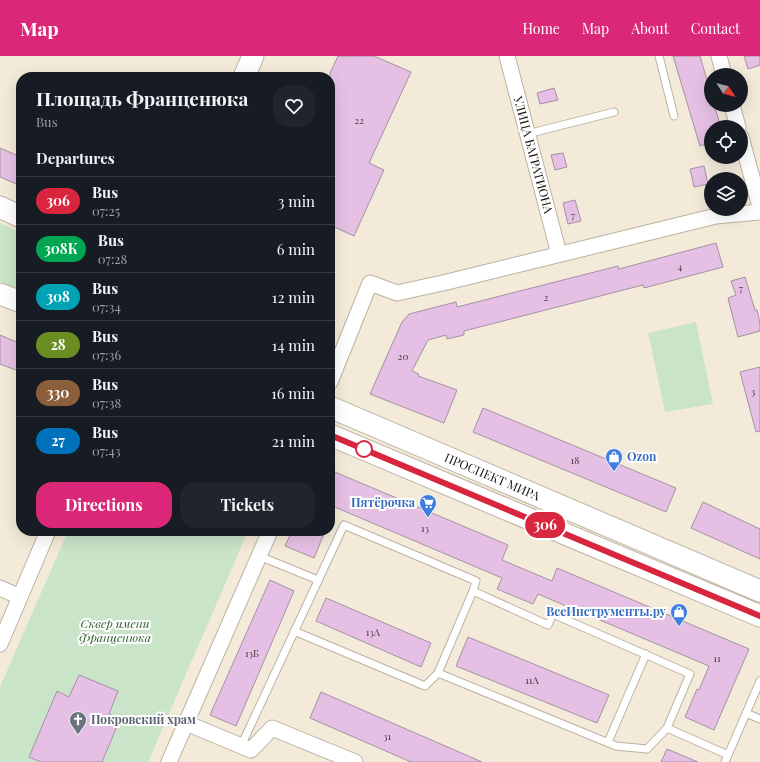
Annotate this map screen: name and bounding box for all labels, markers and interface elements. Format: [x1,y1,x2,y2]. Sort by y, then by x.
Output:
text: Map [20,15,59,41]
text: Home [522,19,560,38]
text: Map [582,19,609,38]
text: About [631,19,669,38]
text: Contact [691,19,740,38]
north arrow [704,68,748,112]
map controls [704,68,748,216]
text: Площадь Франценюка [36,85,248,111]
button: heart [273,85,315,127]
street label: УЛИЦА БАГРАТИОНА [510,93,557,216]
text: Bus [36,113,57,130]
house number: 22 [354,113,364,127]
button: locate [704,120,748,164]
text: Departures [36,148,115,168]
button: layers [704,172,748,216]
text: Bus [92,182,118,202]
text: 306 [46,191,70,210]
text: 3 min [278,191,315,211]
text: 07:25 [92,202,120,219]
house number: 7 [571,208,575,222]
text: Bus [98,230,124,250]
text: 308К [44,239,78,258]
text: 6 min [277,239,315,259]
text: 07:28 [98,250,127,267]
house number: 4 [678,259,683,273]
text: Bus [92,278,118,298]
house number: 7 [739,281,743,295]
text: 308 [46,287,70,306]
text: 12 min [272,287,315,307]
house number: 2 [544,290,549,304]
text: 07:34 [92,298,121,315]
text: Bus [92,326,118,346]
text: 28 [50,335,66,354]
text: 14 min [272,335,315,355]
text: 07:36 [92,346,121,363]
house number: 20 [398,349,408,363]
text: Bus [92,374,118,394]
text: 330 [47,383,69,402]
text: 16 min [271,383,315,403]
house number: 3 [751,384,756,398]
text: 07:38 [92,394,121,411]
text: Bus [92,422,118,442]
text: 27 [51,431,65,450]
text: 21 min [272,431,315,451]
unlabelled marker [355,440,373,458]
text: 07:43 [92,442,121,459]
shop icon: Ozon [604,447,624,472]
place label: Ozon [627,448,657,464]
street label: ПРОСПЕКТ МИРА [442,449,543,504]
house number: 18 [571,453,579,467]
button: Directions [36,482,172,528]
button: Tickets [180,482,315,528]
supermarket icon: Пятёрочка [418,493,438,518]
place label: Пятёрочка [351,494,416,510]
line badge: 306 [522,512,568,538]
text: 306 [533,515,557,534]
house number: 13 [421,521,430,535]
shop icon: ВсеИнструменты.ру [669,602,689,627]
place label: ВсеИнструменты.ру [546,603,667,619]
park label: Сквер имени Франценюка [79,615,151,645]
house number: 13А [366,625,381,639]
house number: 13Б [245,646,259,660]
house number: 11 [713,651,721,665]
house number: 11А [525,673,540,687]
church icon: Покровский храм [68,710,88,735]
place label: Покровский храм [91,711,196,727]
house number: 31 [383,729,391,743]

